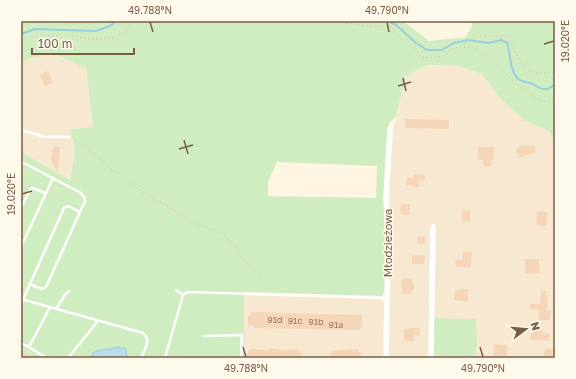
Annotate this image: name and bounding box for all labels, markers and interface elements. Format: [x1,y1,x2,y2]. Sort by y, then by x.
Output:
text: 49.788°N [128,4,172,16]
text: 49.790°N [365,4,409,16]
text: 19.020°E [559,20,571,62]
scale bar [32,30,134,56]
text: 100 m [38,36,72,51]
text: 19.020°E [5,173,17,215]
street label: Młodzieżowa [381,209,394,277]
north arrow [506,309,546,349]
house number: 91d [267,314,283,325]
house number: 91c [288,315,302,326]
house number: 91b [308,316,324,327]
house number: 91a [329,319,343,330]
text: N [529,320,543,332]
text: 49.788°N [224,362,268,374]
text: 49.790°N [461,362,505,374]

